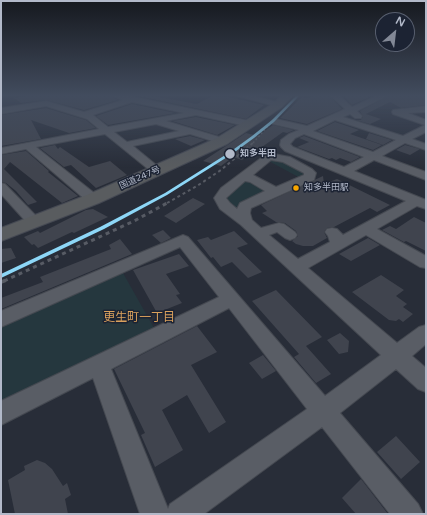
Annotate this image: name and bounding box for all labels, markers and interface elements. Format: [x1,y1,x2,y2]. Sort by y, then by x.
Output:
north arrow [375,12,415,52]
text: N [393,14,407,30]
marker: 知多半田 [223,147,237,161]
place label: 知多半田 [240,149,276,159]
street label: 国道247号 [118,164,162,192]
marker: 知多半田駅 [291,183,301,193]
place label: 知多半田駅 [304,183,349,193]
district label: 更生町一丁目 [103,311,175,325]

